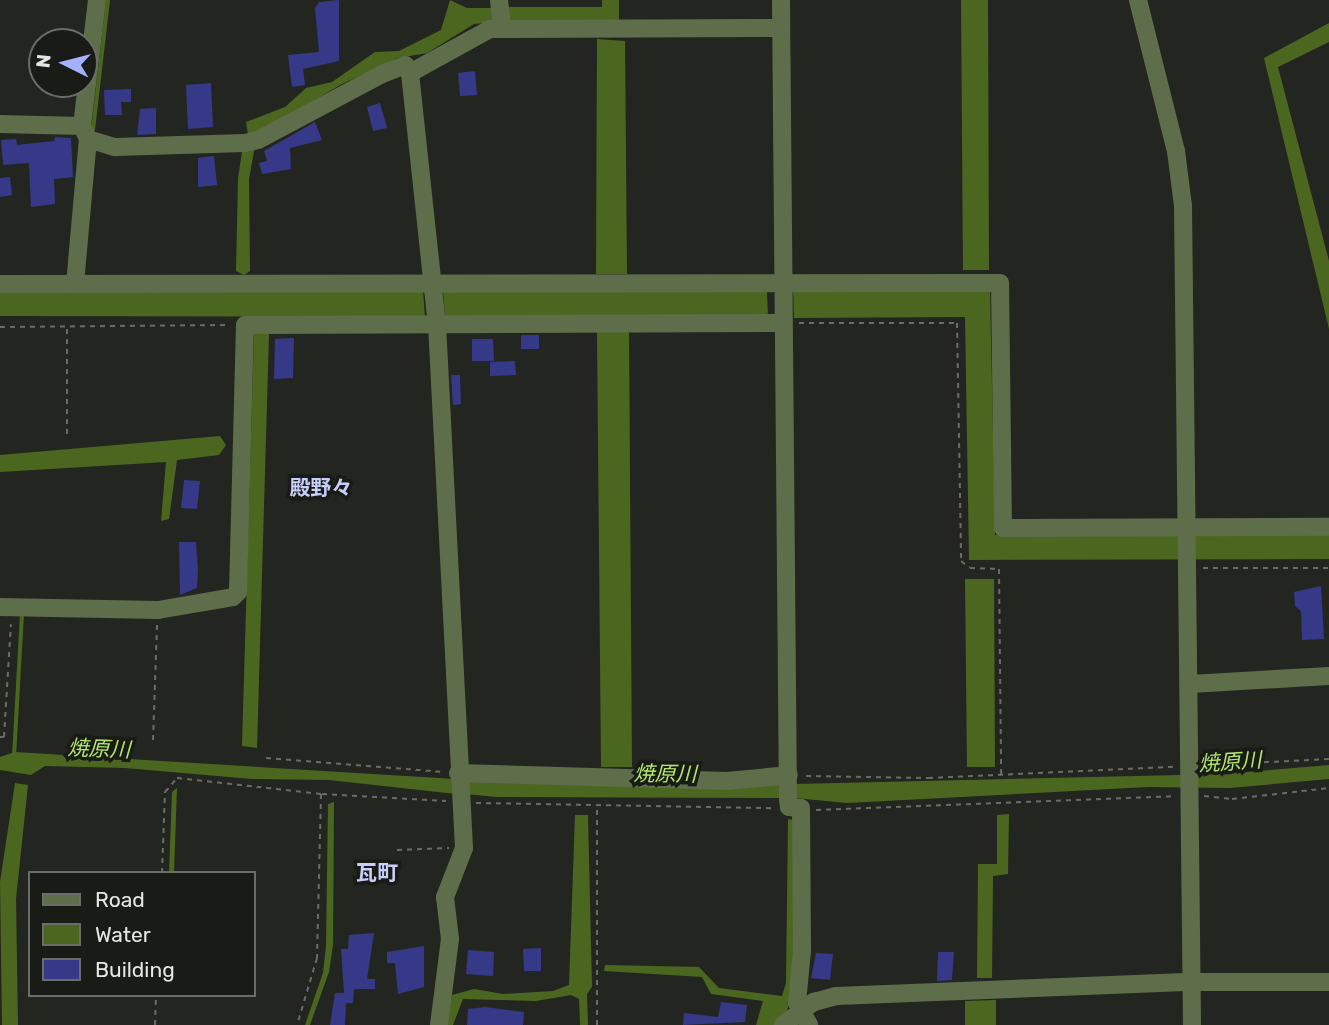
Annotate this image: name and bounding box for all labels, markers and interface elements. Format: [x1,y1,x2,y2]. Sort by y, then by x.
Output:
north arrow [28,28,98,98]
text: N [31,53,56,69]
district label: 殿野々 [290,475,352,501]
water label: 焼原川 [67,735,131,763]
water label: 焼原川 [1198,747,1262,777]
water label: 焼原川 [633,761,697,787]
district label: 瓦町 [356,860,398,886]
legend [28,871,256,997]
text: Road [95,887,145,912]
text: Water [95,922,151,947]
text: Building [95,957,175,982]

